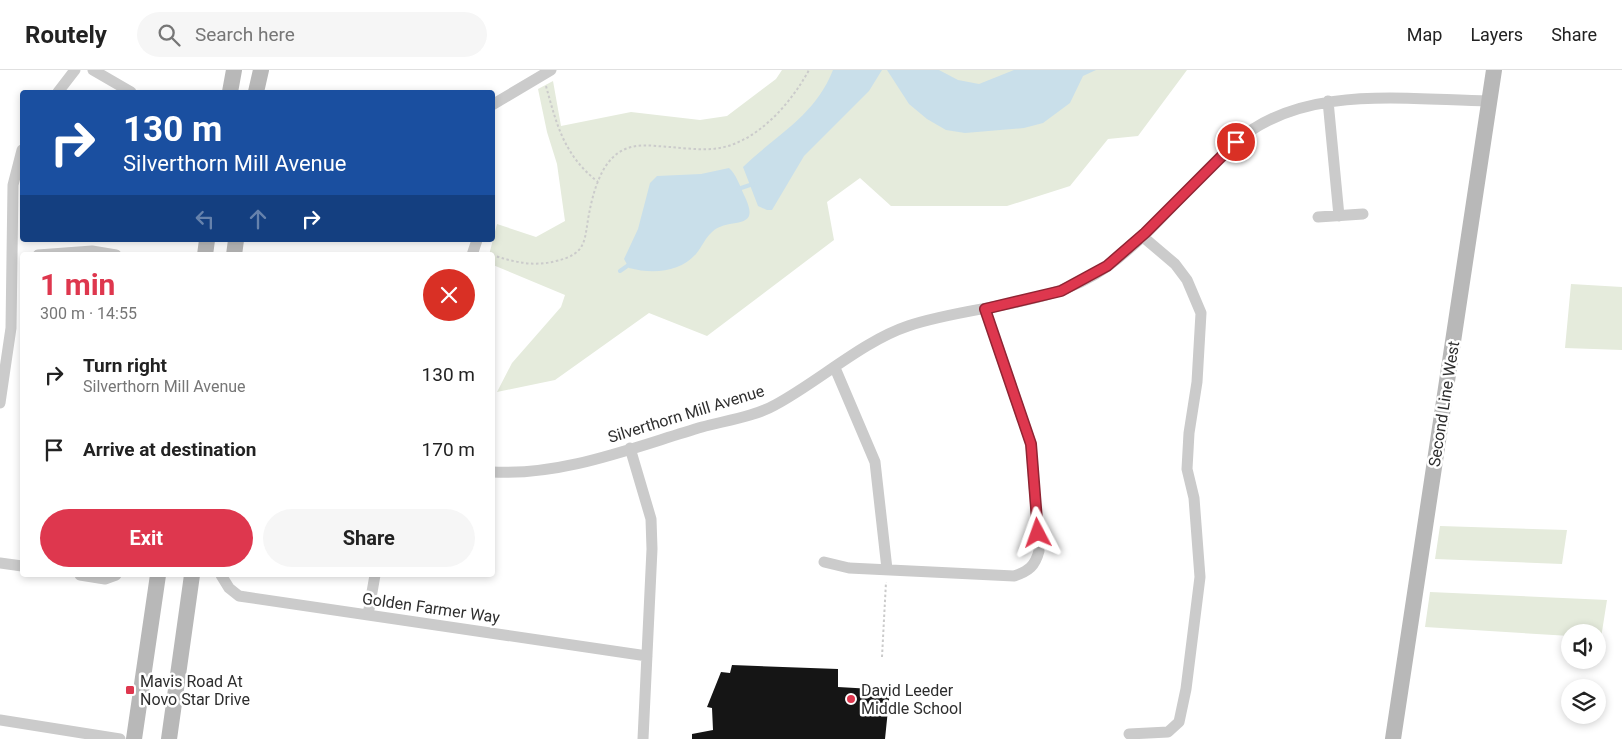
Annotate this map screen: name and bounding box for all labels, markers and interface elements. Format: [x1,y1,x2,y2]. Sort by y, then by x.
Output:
search box [137,12,487,57]
text: Routely [25,21,107,49]
icon: search [155,21,183,49]
text: Search here [195,23,295,46]
text: Map [1407,24,1442,45]
text: Layers [1470,24,1523,45]
text: Share [1551,24,1597,45]
text: 130 m [123,109,222,150]
icon: right [40,110,105,175]
pin [1215,121,1257,163]
icon: arrive [1222,128,1250,156]
text: Silverthorn Mill Avenue [123,151,347,176]
icon: left [191,205,219,233]
icon: ahead [244,205,272,233]
icon: right [297,205,325,233]
text: 1 min [40,267,115,302]
button: close [423,269,475,321]
text: 300 m · 14:55 [40,304,137,323]
street label: Second Line West [1425,340,1463,468]
text: Turn right [83,354,167,377]
icon: right [40,361,68,389]
text: 130 m [422,363,475,386]
text: Silverthorn Mill Avenue [83,377,246,396]
street label: Silverthorn Mill Avenue [605,381,767,447]
icon: arrive [40,436,68,464]
text: Arrive at destination [83,438,256,461]
text: 170 m [422,438,475,461]
position arrow [1011,506,1063,558]
button: Exit [40,509,253,567]
button: Share [263,509,475,567]
street label: Golden Farmer Way [361,589,502,627]
map controls [1561,624,1606,724]
button: sound [1561,624,1606,669]
place label: Mavis Road At Novo Star Drive [140,672,250,709]
button: layers [1561,679,1606,724]
place label: David Leeder Middle School [861,681,962,718]
marker: Mavis Road At Novo Star Drive [124,684,136,696]
marker: David Leeder Middle School [845,693,857,705]

